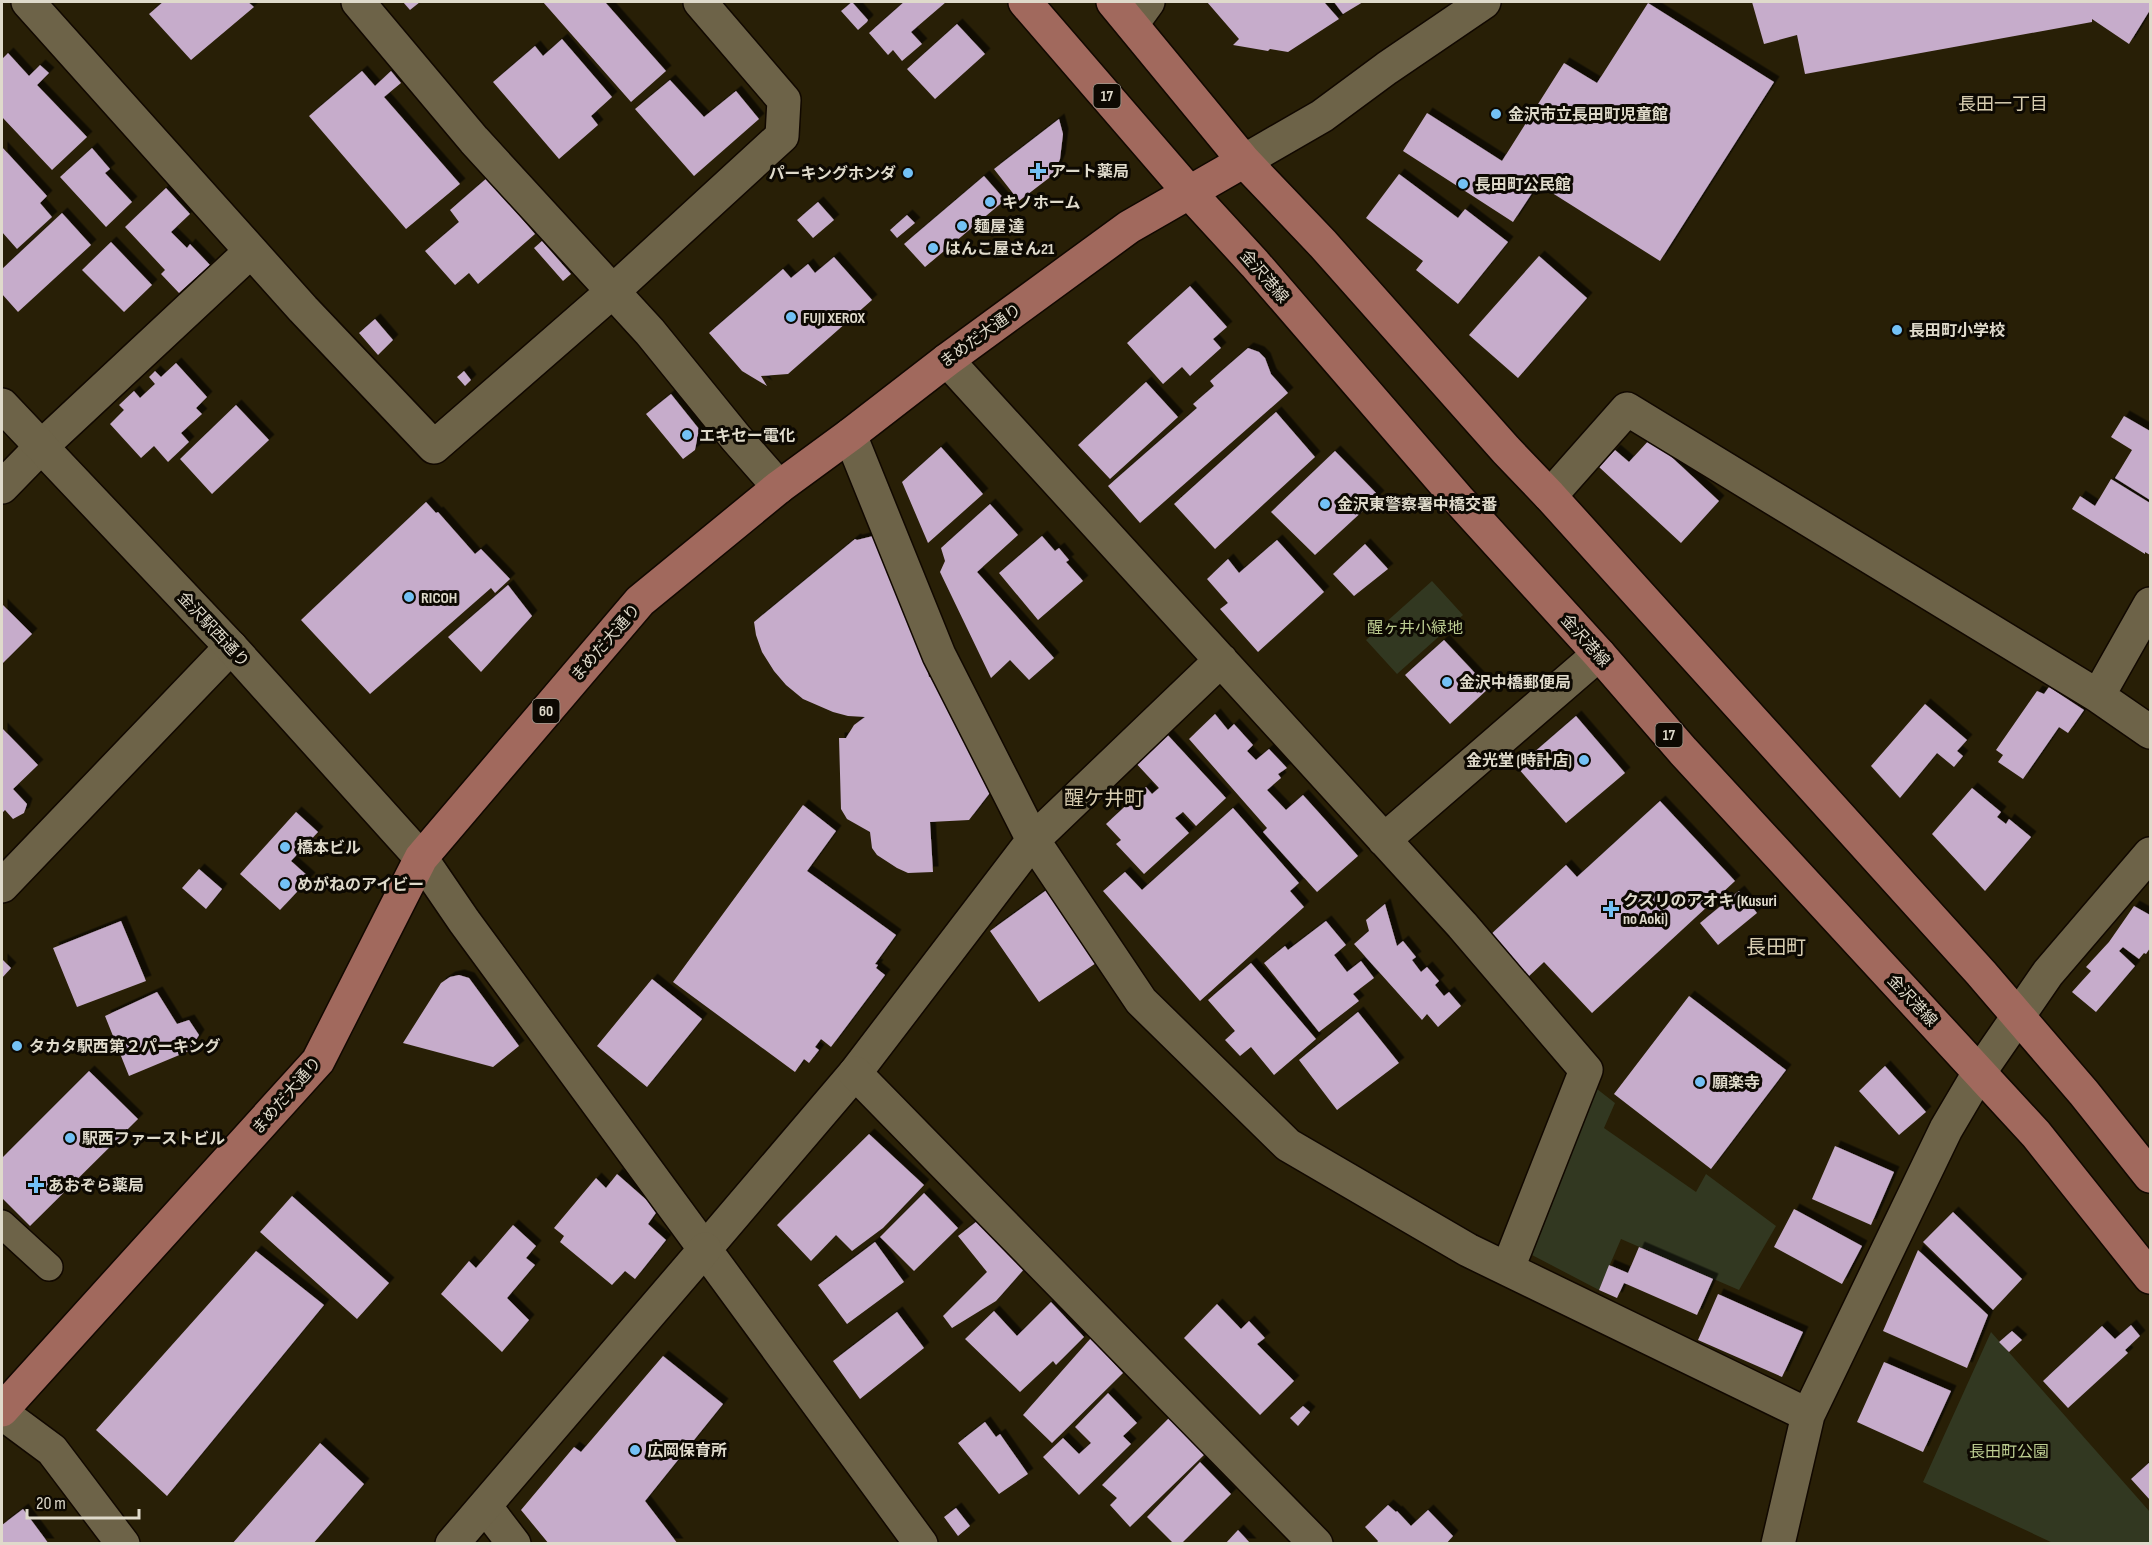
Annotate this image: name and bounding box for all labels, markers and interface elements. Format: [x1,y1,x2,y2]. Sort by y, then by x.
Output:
road number: 17 [1094,84,1120,108]
district label: 長田一丁目 [1958,94,2048,115]
place label: 金沢市立長田町児童館 [1508,106,1668,125]
marker: 金沢市立長田町児童館 [1489,107,1503,121]
place label: アート薬局 [1050,163,1129,182]
place label: パーキングホンダ [768,164,896,184]
marker: アート薬局 [1031,164,1045,178]
marker: パーキングホンダ [901,166,915,180]
place label: 長田町公民館 [1475,176,1571,195]
marker: 長田町公民館 [1456,177,1470,191]
place label: キノホーム [1002,194,1080,213]
marker: キノホーム [983,195,997,209]
place label: 麺屋 達 [974,218,1025,237]
marker: 麺屋 達 [955,219,969,233]
place label: はんこ屋さん21 [945,240,1055,259]
marker: はんこ屋さん21 [926,241,940,255]
street label: 金沢港線 [1236,247,1292,307]
street label: まめだ大通り [936,300,1025,372]
place label: FUJI XEROX [803,309,866,328]
marker: FUJI XEROX [784,310,798,324]
place label: 長田町小学校 [1909,322,2005,341]
marker: 長田町小学校 [1890,323,1904,337]
place label: エキセー電化 [699,427,795,446]
marker: エキセー電化 [680,428,694,442]
place label: 金沢東警察署中橋交番 [1337,496,1497,515]
marker: 金沢東警察署中橋交番 [1318,497,1332,511]
street label: 金沢駅西通り [173,588,253,672]
place label: RICOH [421,589,457,608]
marker: RICOH [402,590,416,604]
street label: まめだ大通り [567,601,645,685]
street label: 金沢港線 [1556,611,1613,671]
park label: 醒ヶ井小緑地 [1367,619,1463,638]
place label: 金沢中橋郵便局 [1459,674,1571,693]
marker: 金沢中橋郵便局 [1440,675,1454,689]
road number: 60 [532,699,560,723]
road number: 17 [1656,723,1682,747]
place label: 金光堂 (時計店) [1466,752,1572,771]
marker: 金光堂 (時計店) [1577,753,1591,767]
district label: 醒ケ井町 [1064,787,1144,811]
place label: 橋本ビル [297,839,361,858]
marker: 橋本ビル [278,840,292,854]
place label: めがねのアイビー [297,876,424,895]
marker: めがねのアイビー [278,877,292,891]
place label: クスリのアオキ (Kusuri no Aoki) [1623,892,1777,929]
marker: クスリのアオキ (Kusuri no Aoki) [1604,902,1618,916]
district label: 長田町 [1746,936,1806,960]
street label: 金沢港線 [1883,971,1941,1031]
place label: タカタ駅西第２パーキング [29,1037,221,1057]
marker: タカタ駅西第２パーキング [10,1039,24,1053]
street label: まめだ大通り [248,1054,326,1138]
place label: 願楽寺 [1712,1074,1760,1093]
marker: 願楽寺 [1693,1075,1707,1089]
place label: 駅西ファーストビル [82,1130,225,1149]
marker: 駅西ファーストビル [63,1131,77,1145]
place label: あおぞら薬局 [48,1177,144,1196]
marker: あおぞら薬局 [29,1178,43,1192]
place label: 広岡保育所 [647,1442,727,1461]
marker: 広岡保育所 [628,1443,642,1457]
park label: 長田町公園 [1969,1443,2049,1462]
scale bar [27,1482,140,1520]
text: 20 m [36,1493,66,1514]

